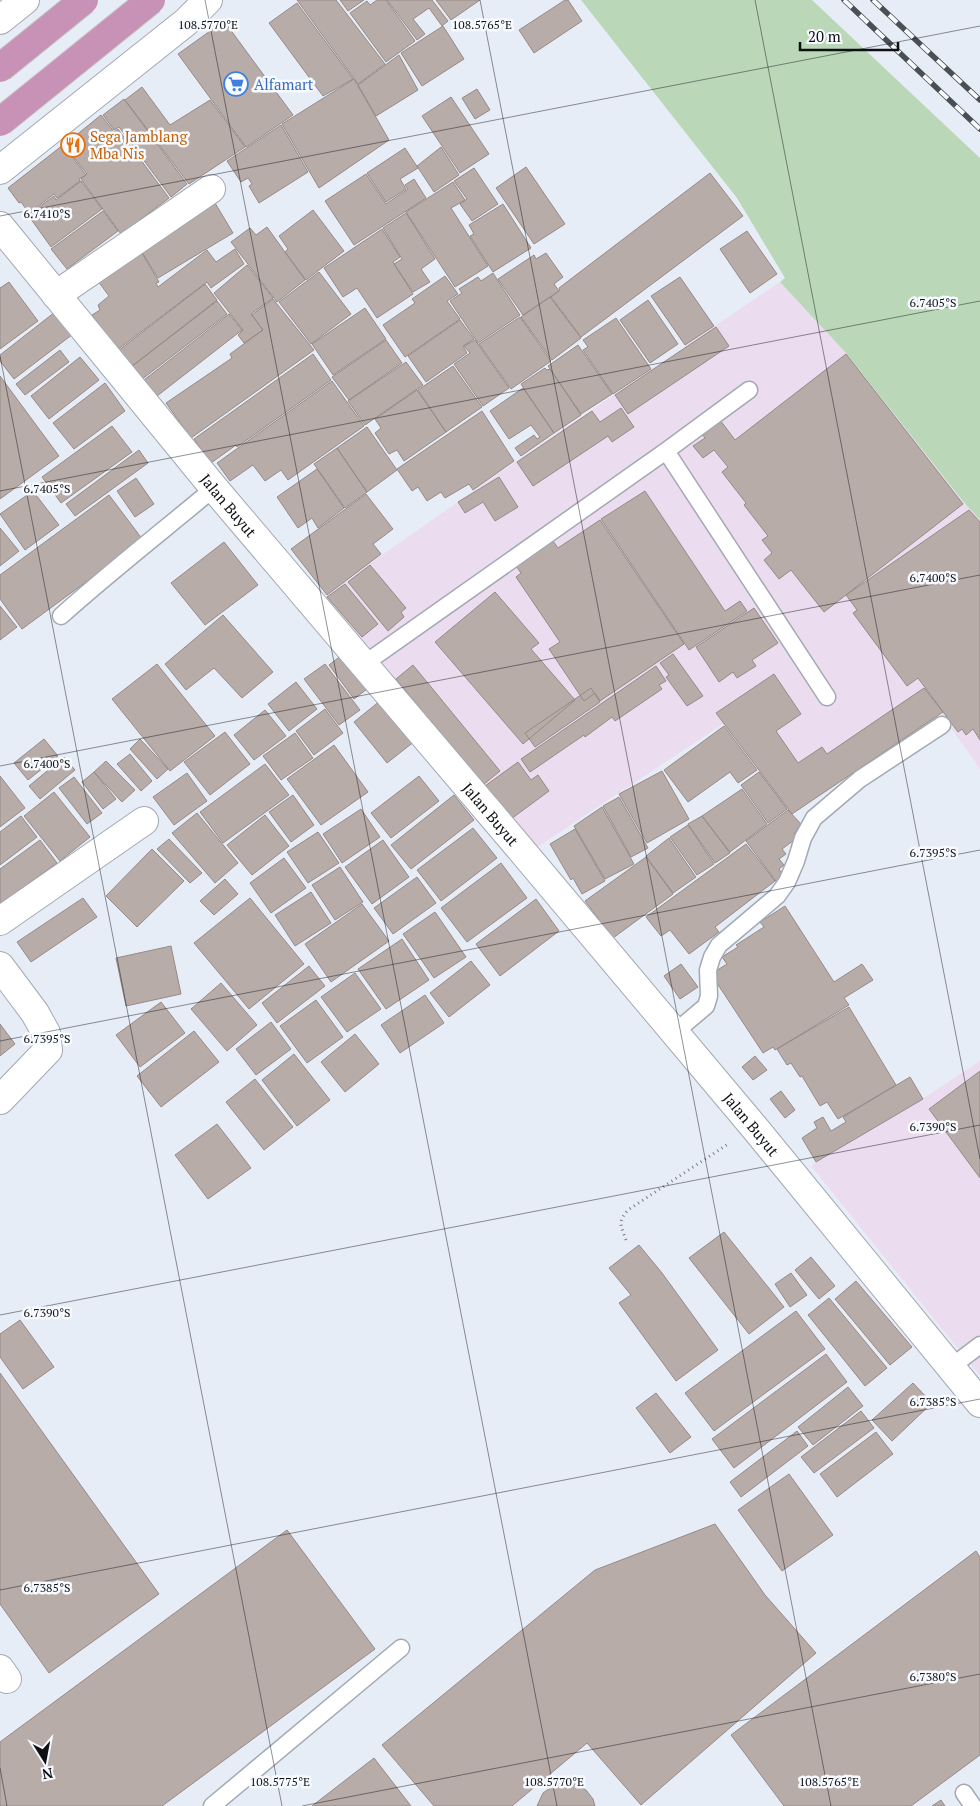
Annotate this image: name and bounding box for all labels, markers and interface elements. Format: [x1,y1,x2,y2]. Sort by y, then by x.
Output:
text: 108.5770°E [178,17,238,32]
text: 108.5765°E [452,17,512,32]
scale bar [800,20,898,52]
text: 20 m [808,26,841,46]
supermarket icon: Alfamart [223,71,249,97]
place label: Alfamart [254,74,314,94]
place label: Sega Jamblang Mba Nis [90,126,189,163]
restaurant icon: Sega Jamblang Mba Nis [60,132,86,158]
text: 6.7410°S [24,206,70,221]
text: 6.7405°S [910,295,956,310]
street label: Jalan Buyut [196,469,262,541]
text: 6.7405°S [24,481,70,496]
text: 6.7400°S [910,570,956,585]
text: 6.7400°S [24,756,70,771]
street label: Jalan Buyut [458,778,524,850]
text: 6.7395°S [910,845,956,860]
text: 6.7395°S [24,1031,70,1046]
street label: Jalan Buyut [719,1088,784,1160]
text: 6.7390°S [910,1119,956,1134]
text: 6.7390°S [24,1305,70,1320]
text: 6.7385°S [910,1394,956,1409]
text: 6.7385°S [24,1580,70,1595]
text: 6.7380°S [910,1669,956,1684]
north arrow [20,1736,70,1786]
text: N [40,1764,55,1785]
text: 108.5775°E [250,1774,310,1789]
text: 108.5770°E [524,1774,584,1789]
text: 108.5765°E [799,1774,859,1789]

